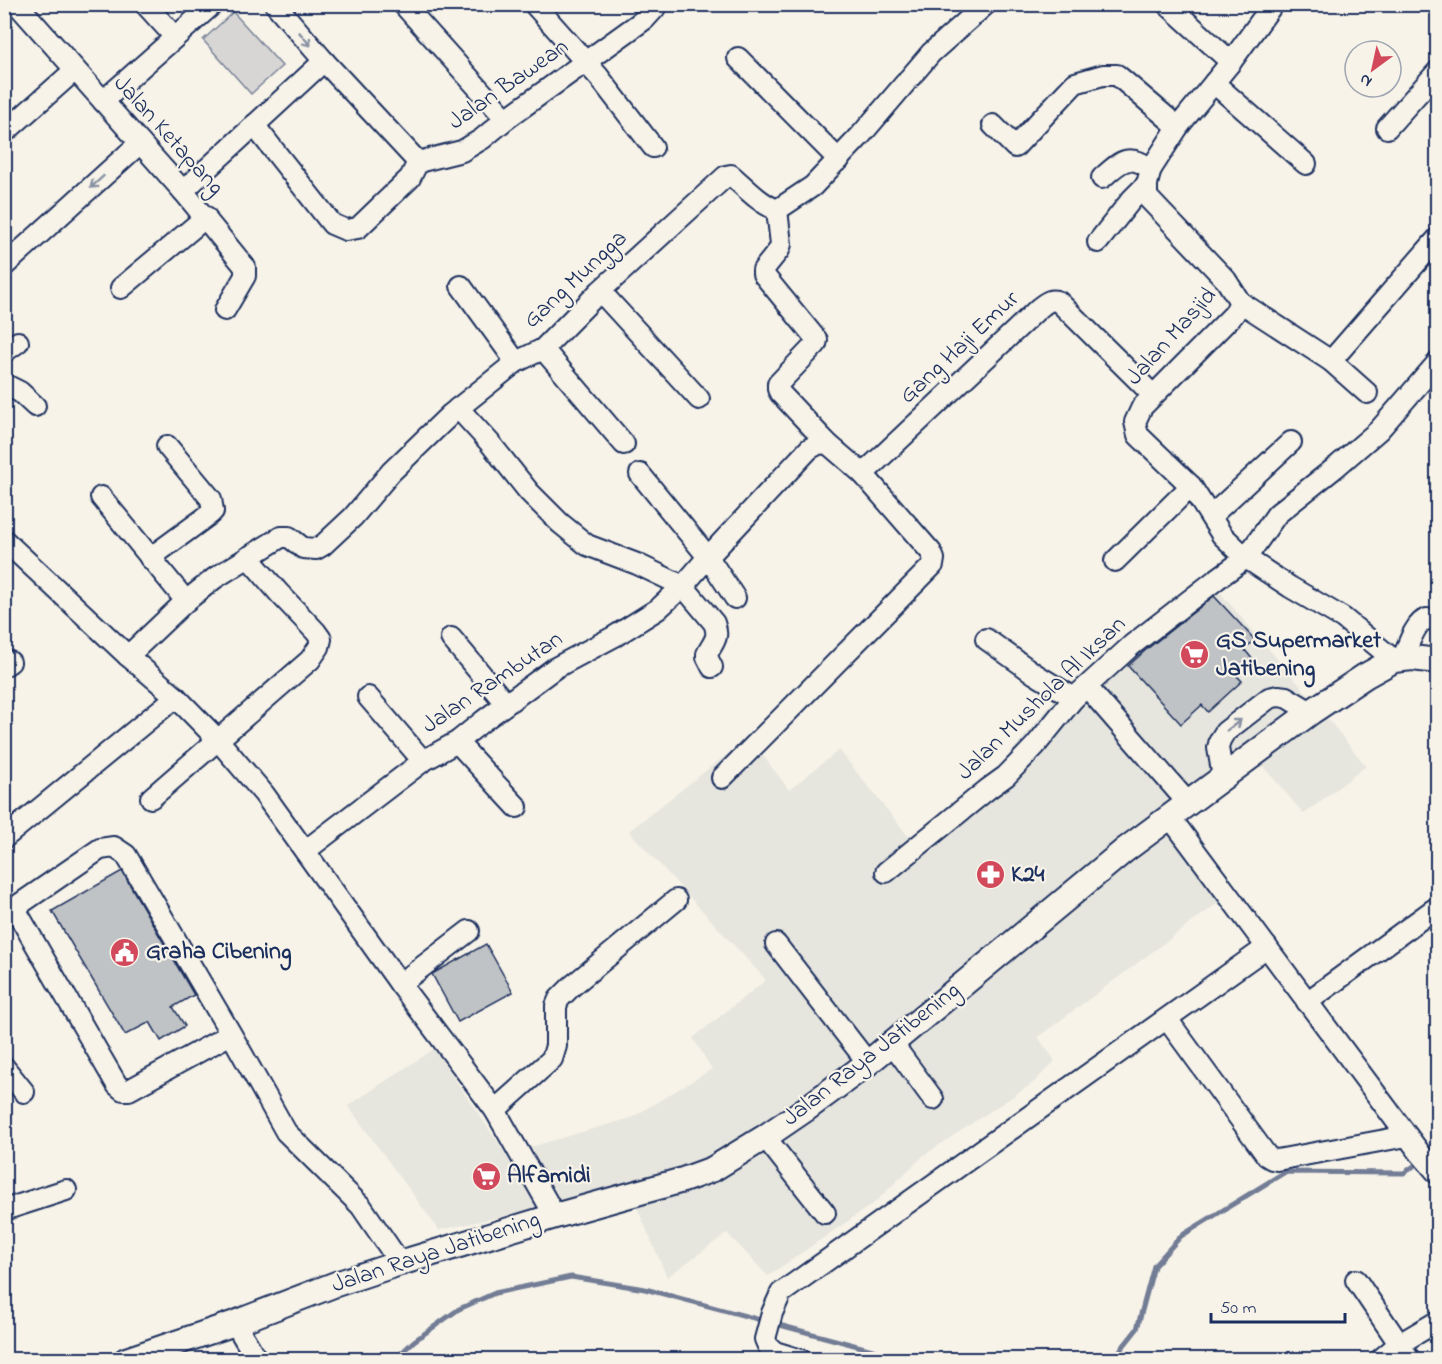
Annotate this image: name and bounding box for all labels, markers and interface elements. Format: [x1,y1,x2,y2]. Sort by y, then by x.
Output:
one-way arrow [298,31,312,46]
street label: Jalan Bawean [442,31,576,139]
north arrow [1343,39,1403,99]
text: N [1355,67,1377,93]
street label: Jalan Ketapang [104,68,232,204]
one-way arrow [90,175,105,189]
street label: Gang Mungga [516,222,636,338]
street label: Jalan Masjid [1118,280,1226,394]
street label: Gang Haji Emur [892,283,1028,413]
street label: Jalan Mushola Al Iksan [949,609,1135,789]
street label: Jalan Rambutan [415,623,571,743]
place label: GS Supermarket Jatibening [1216,624,1382,688]
supermarket icon: GS Supermarket Jatibening [1179,639,1211,671]
one-way arrow [1225,718,1241,731]
place label: K24 [1011,858,1045,893]
pharmacy icon: K24 [974,859,1006,891]
place label: Graha Cibening [146,935,292,971]
public building icon: Graha Cibening [109,936,141,968]
street label: Jalan Raya Jatibening [776,974,969,1136]
place label: Alfamidi [507,1159,591,1194]
supermarket icon: Alfamidi [470,1160,502,1192]
street label: Jalan Raya Jatibening [327,1203,545,1304]
scale bar [1211,1286,1344,1324]
text: 50 m [1220,1296,1257,1322]

